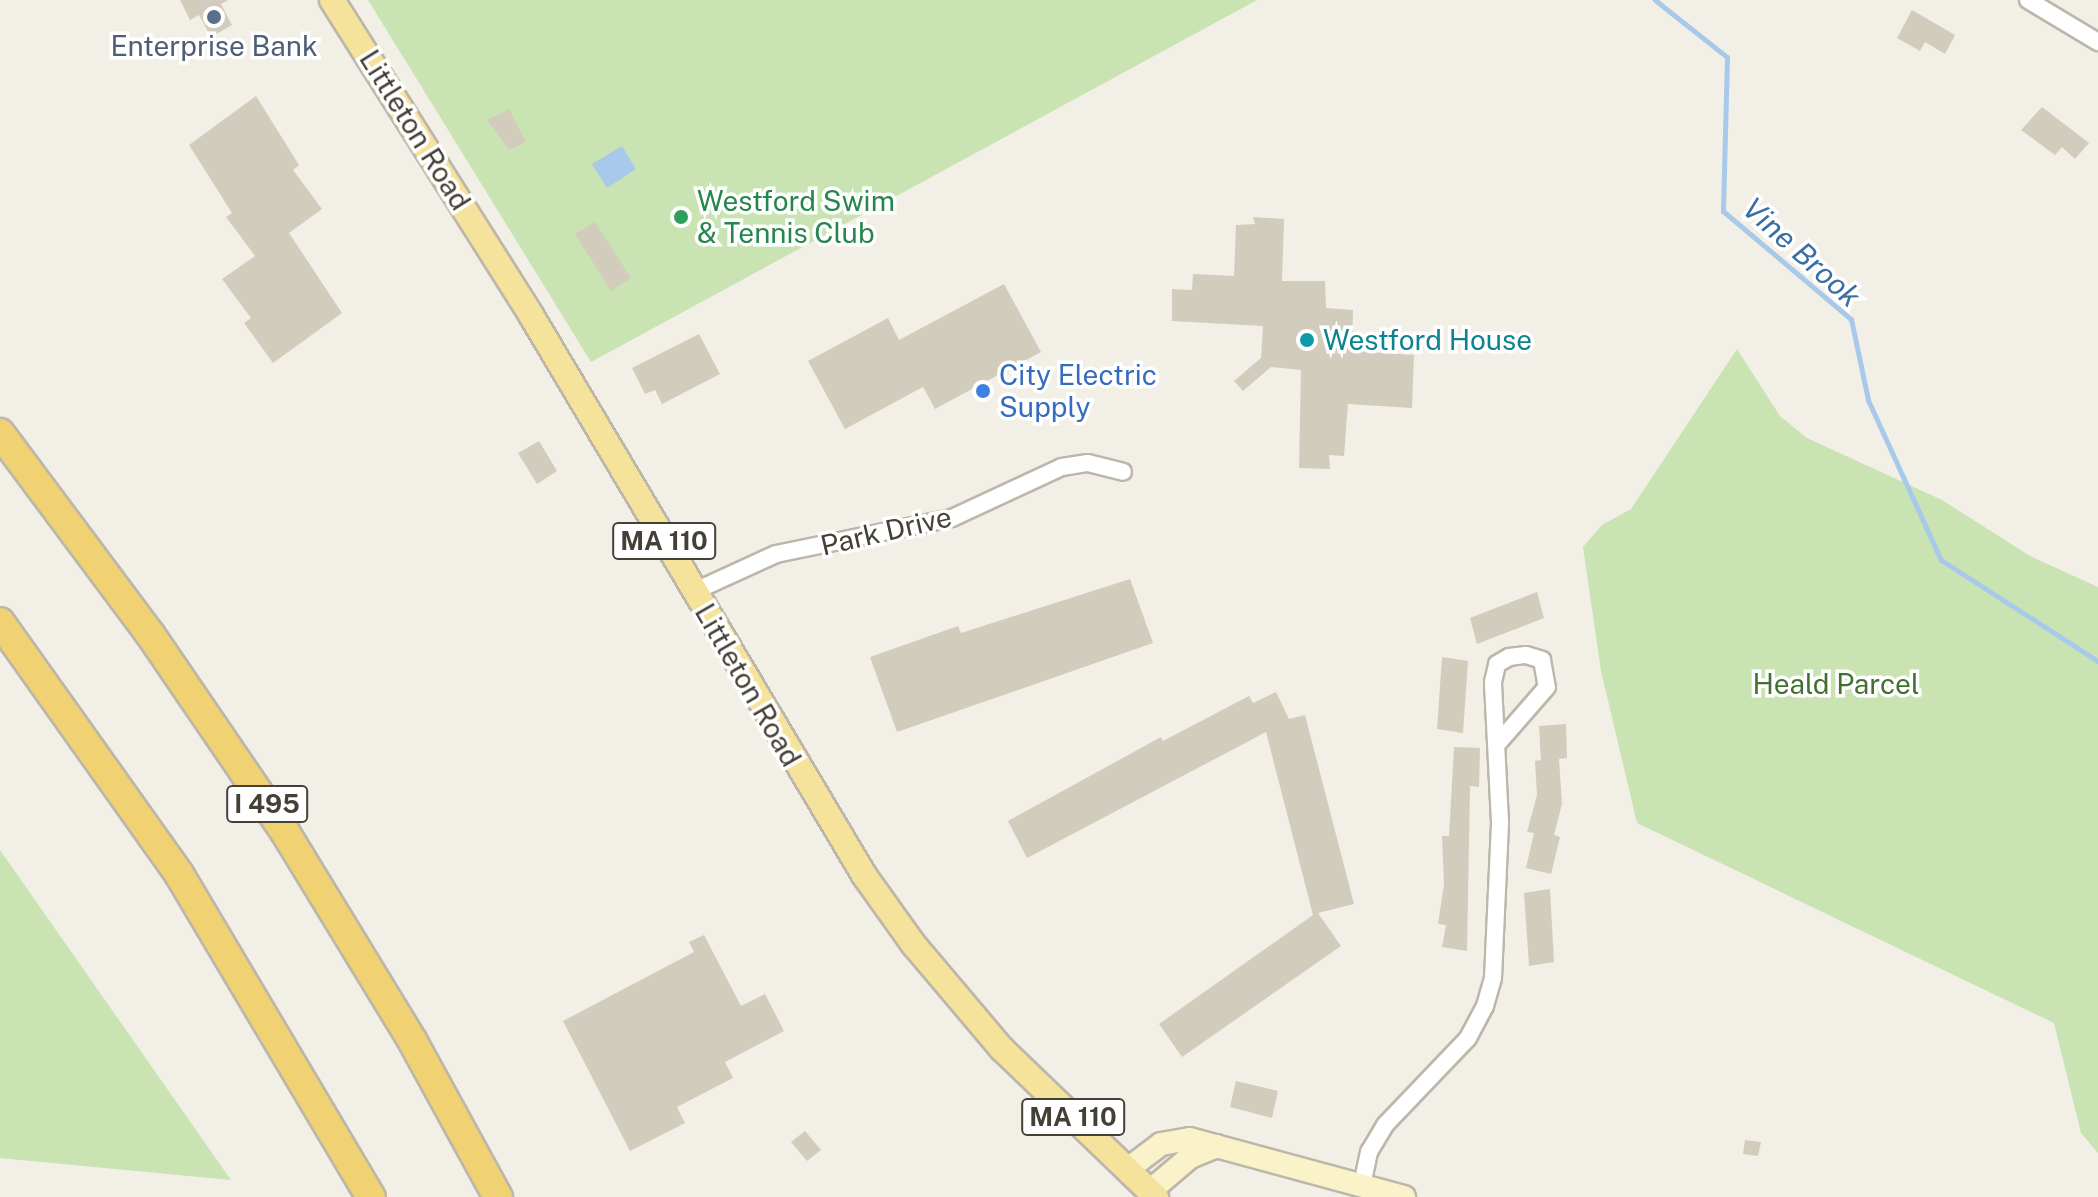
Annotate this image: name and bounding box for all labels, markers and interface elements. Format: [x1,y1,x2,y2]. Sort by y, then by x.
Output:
marker: Enterprise Bank [205,8,223,26]
place label: Enterprise Bank [110,29,318,63]
street label: Littleton Road [353,44,477,216]
place label: Westford Swim & Tennis Club [697,184,895,250]
water label: Vine Brook [1736,190,1868,314]
marker: Westford Swim & Tennis Club [672,208,690,226]
place label: Westford House [1323,323,1532,357]
marker: Westford House [1298,331,1316,349]
place label: City Electric Supply [999,358,1157,424]
marker: City Electric Supply [974,382,992,400]
street label: Park Drive [817,500,955,562]
road number: MA 110 [612,519,716,563]
street label: Littleton Road [688,598,808,772]
park label: Heald Parcel [1753,667,1919,701]
road number: I 495 [225,782,309,826]
road number: MA 110 [1021,1095,1125,1139]

